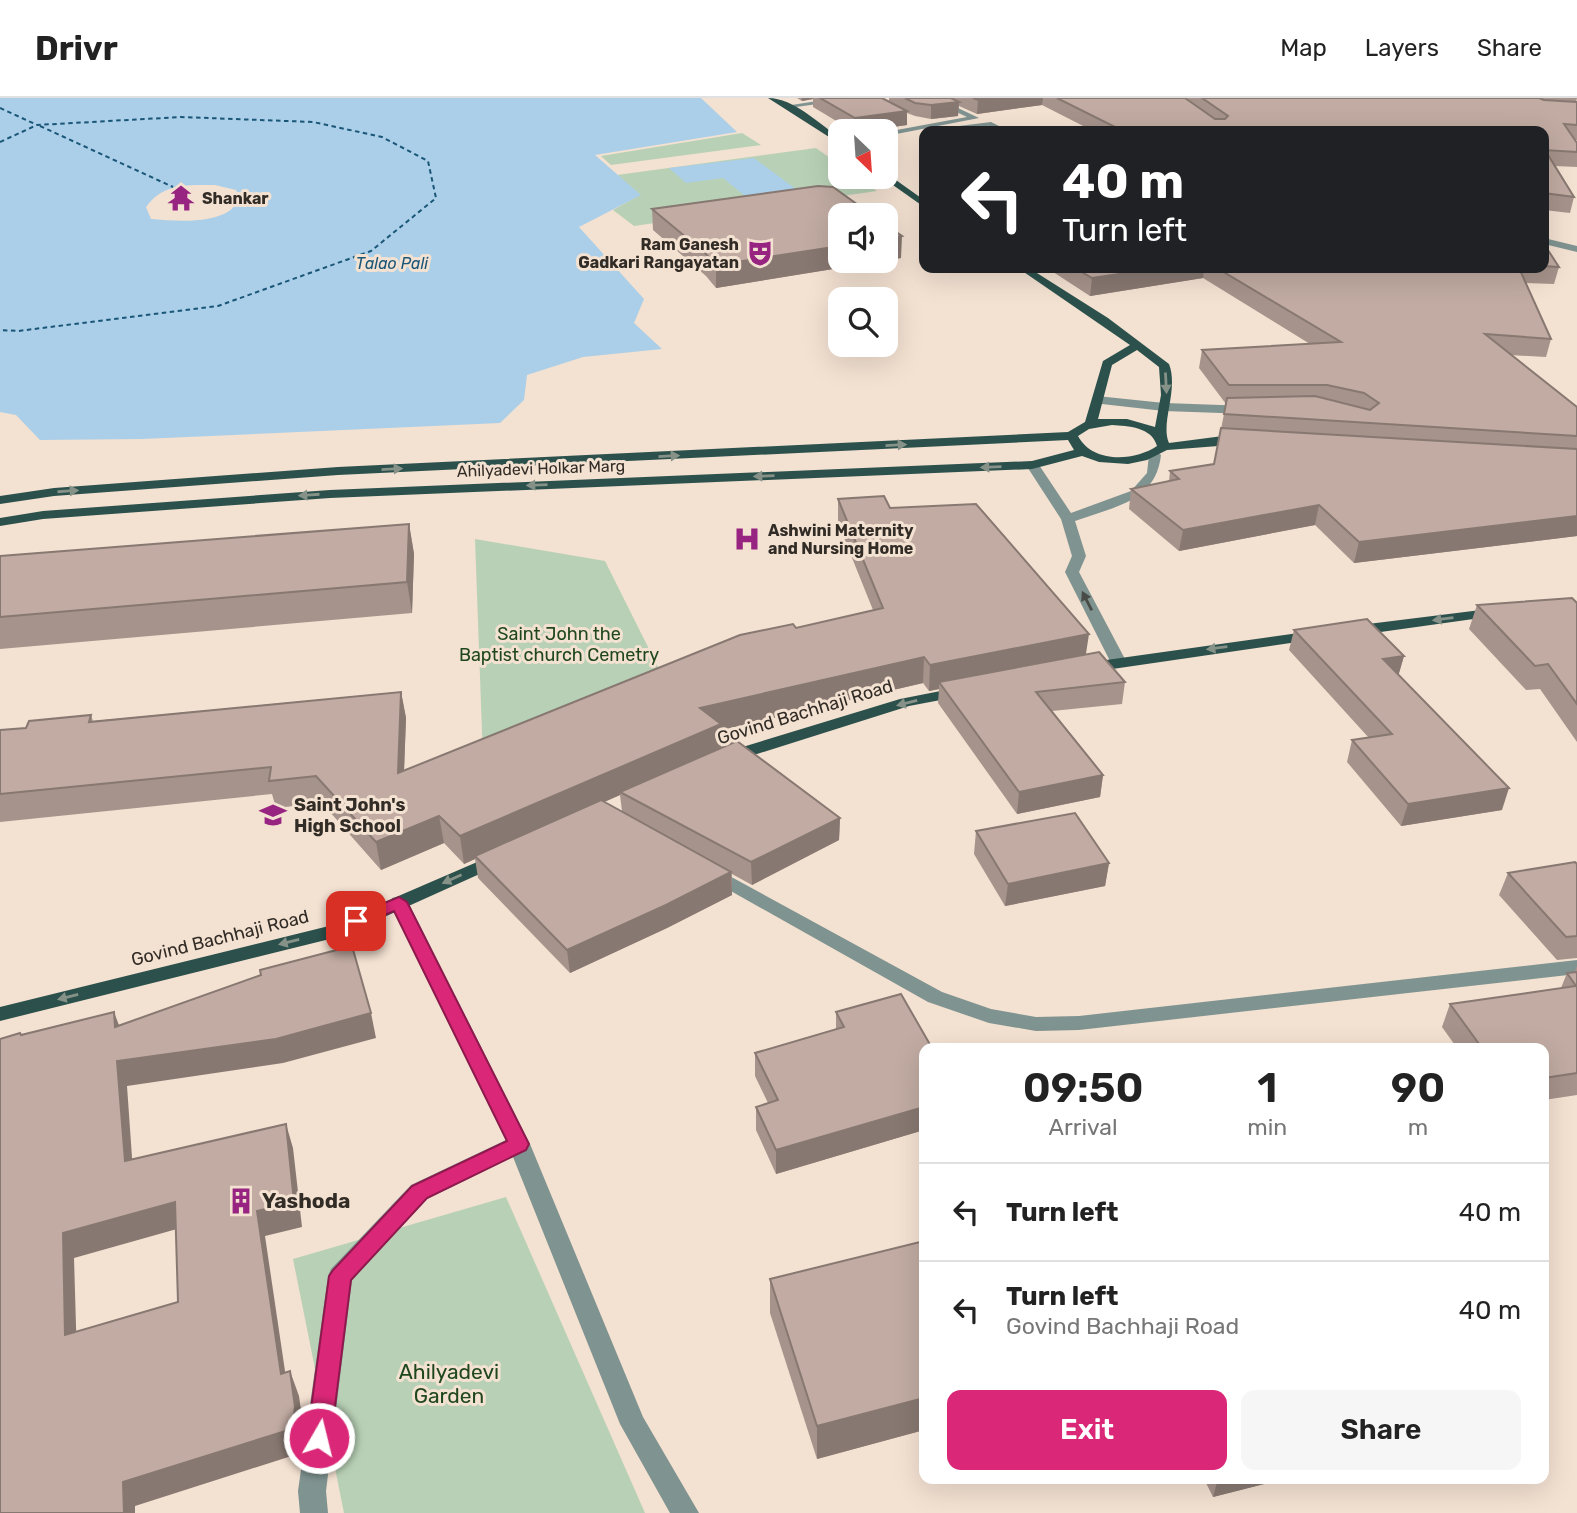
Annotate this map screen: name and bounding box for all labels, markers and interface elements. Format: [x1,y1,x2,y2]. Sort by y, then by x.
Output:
text: Drivr [35,29,118,68]
text: Map [1280,34,1327,62]
text: Layers [1365,34,1439,62]
text: Share [1477,34,1542,62]
north arrow [828,119,898,189]
map controls [828,119,898,357]
text: 40 m [1062,152,1184,210]
icon: left [947,154,1038,245]
temple icon: Shankar [166,183,196,213]
place label: Shankar [202,189,269,208]
button: sound [828,203,898,273]
text: Turn left [1062,211,1187,249]
place label: Ram Ganesh Gadkari Rangayatan [578,235,739,272]
theatre icon: Ram Ganesh Gadkari Rangayatan [745,238,775,268]
water label: Talao Pali [356,254,429,273]
button: search [828,287,898,357]
one-way arrow [1161,372,1172,394]
one-way arrow [885,439,907,450]
one-way arrow [658,450,680,461]
street label: Ahilyadevi Holkar Marg [456,456,626,481]
one-way arrow [980,461,1002,472]
one-way arrow [382,463,404,474]
one-way arrow [753,471,775,482]
one-way arrow [525,480,547,491]
one-way arrow [57,485,79,496]
one-way arrow [298,490,320,501]
place label: Ashwini Maternity and Nursing Home [768,521,914,558]
hospital icon: Ashwini Maternity and Nursing Home [732,524,762,554]
one-way arrow [1081,590,1093,610]
one-way arrow [1432,613,1454,624]
park label: Saint John the Baptist church Cemetry [459,623,659,666]
one-way arrow [1206,643,1228,654]
street label: Govind Bachhaji Road [714,675,896,749]
one-way arrow [896,698,918,709]
place label: Saint John's High School [294,794,405,837]
school or university icon: Saint John's High School [258,800,288,830]
one-way arrow [442,873,462,885]
pin [326,891,386,951]
icon: arrive [337,902,375,940]
street label: Govind Bachhaji Road [129,905,311,971]
one-way arrow [278,937,300,948]
one-way arrow [57,992,79,1003]
text: 09:50 [1023,1063,1144,1113]
text: 1 [1257,1063,1277,1113]
text: 90 [1391,1063,1445,1113]
text: Arrival [1049,1113,1118,1141]
text: min [1247,1113,1287,1141]
text: m [1408,1113,1428,1141]
building icon: Yashoda [226,1186,256,1216]
place label: Yashoda [262,1188,350,1213]
icon: left [947,1193,985,1231]
text: Turn left [1006,1197,1118,1228]
text: 40 m [1459,1197,1521,1228]
text: Turn left [1006,1281,1118,1312]
icon: left [947,1291,985,1329]
text: 40 m [1459,1295,1521,1326]
text: Govind Bachhaji Road [1006,1312,1239,1340]
park label: Ahilyadevi Garden [399,1359,499,1408]
button: Exit [947,1390,1227,1470]
button: Share [1241,1390,1521,1470]
position arrow [282,1401,356,1475]

